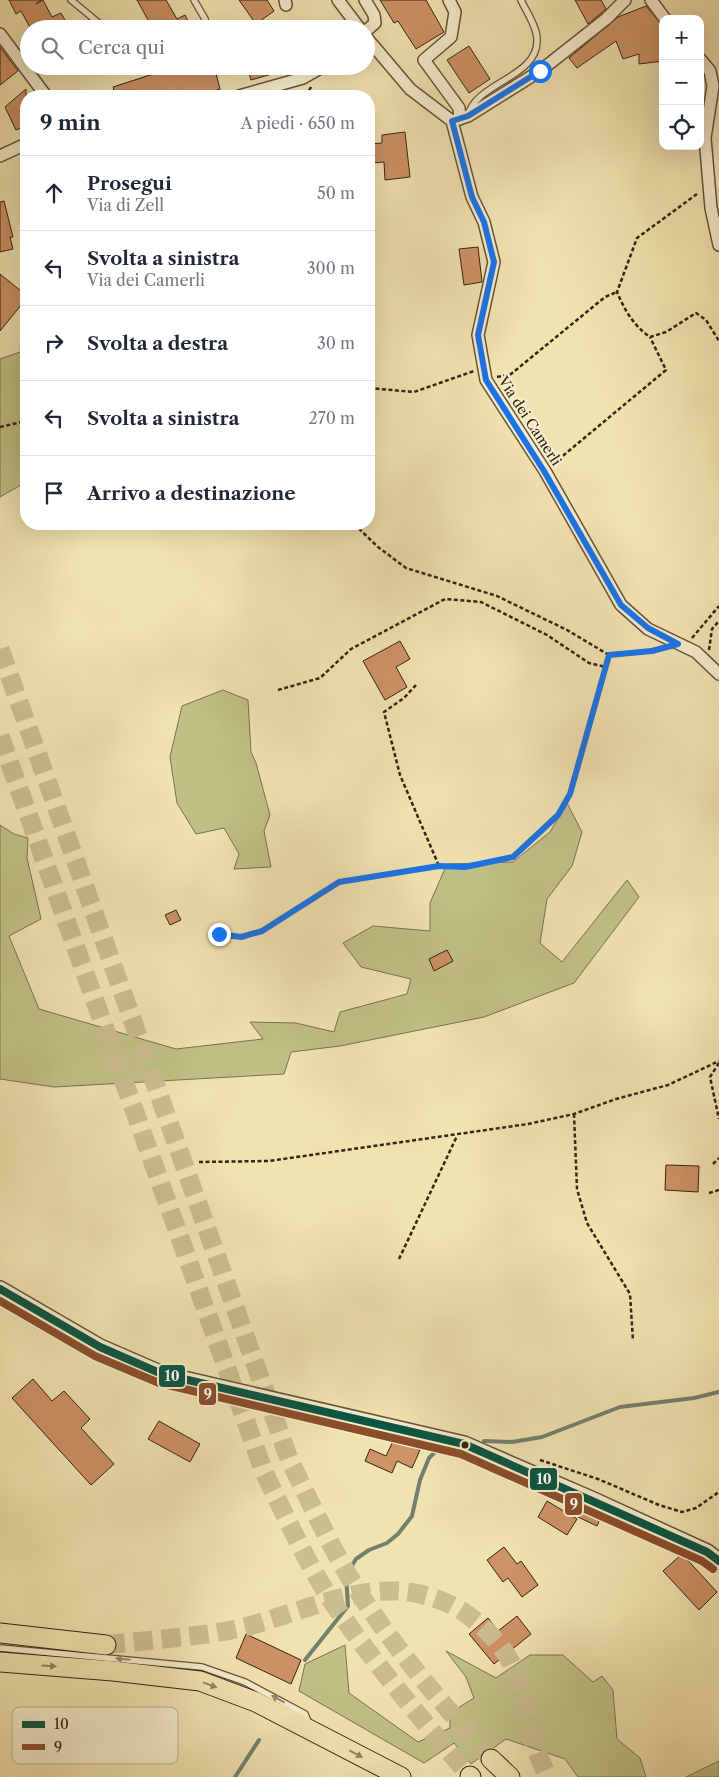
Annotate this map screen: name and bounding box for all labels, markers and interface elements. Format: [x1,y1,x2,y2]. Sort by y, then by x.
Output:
map controls [659,15,704,150]
button: + [659,15,704,60]
search box [20,20,375,75]
icon: search [38,34,66,62]
text: Cerca qui [78,36,165,59]
route start [529,60,552,83]
button: − [659,60,704,105]
button: locate [659,105,704,150]
text: 9 min [40,110,101,135]
text: A piedi · 650 m [241,113,355,133]
text: Prosegui [87,172,172,195]
icon: ahead [40,179,68,207]
text: 50 m [317,183,355,203]
text: Via di Zell [87,195,164,215]
text: Svolta a sinistra [87,247,240,270]
icon: left [40,254,68,282]
text: 300 m [307,258,355,278]
text: Via dei Camerli [87,270,205,290]
icon: right [40,329,68,357]
text: Svolta a destra [87,332,228,355]
text: 30 m [317,333,355,353]
street label: Via dei Camerli [494,372,566,469]
icon: left [40,404,68,432]
text: Svolta a sinistra [87,407,240,430]
text: 270 m [309,408,355,428]
icon: arrive [40,479,68,507]
text: Arrivo a destinazione [87,482,296,505]
route end [208,923,231,946]
line badge: 10 [158,1364,186,1388]
text: 10 [164,1367,180,1385]
line badge: 9 [198,1382,217,1406]
text: 9 [204,1385,212,1403]
unlabelled marker [460,1440,470,1450]
line badge: 10 [529,1467,558,1491]
text: 10 [536,1470,552,1488]
line badge: 9 [564,1492,583,1516]
text: 9 [570,1495,578,1513]
one-way arrow [114,1655,130,1663]
one-way arrow [41,1662,57,1670]
one-way arrow [202,1682,217,1689]
one-way arrow [271,1695,284,1704]
legend [12,1707,178,1764]
text: 10 [54,1715,69,1733]
text: 9 [54,1738,62,1756]
one-way arrow [349,1750,364,1758]

